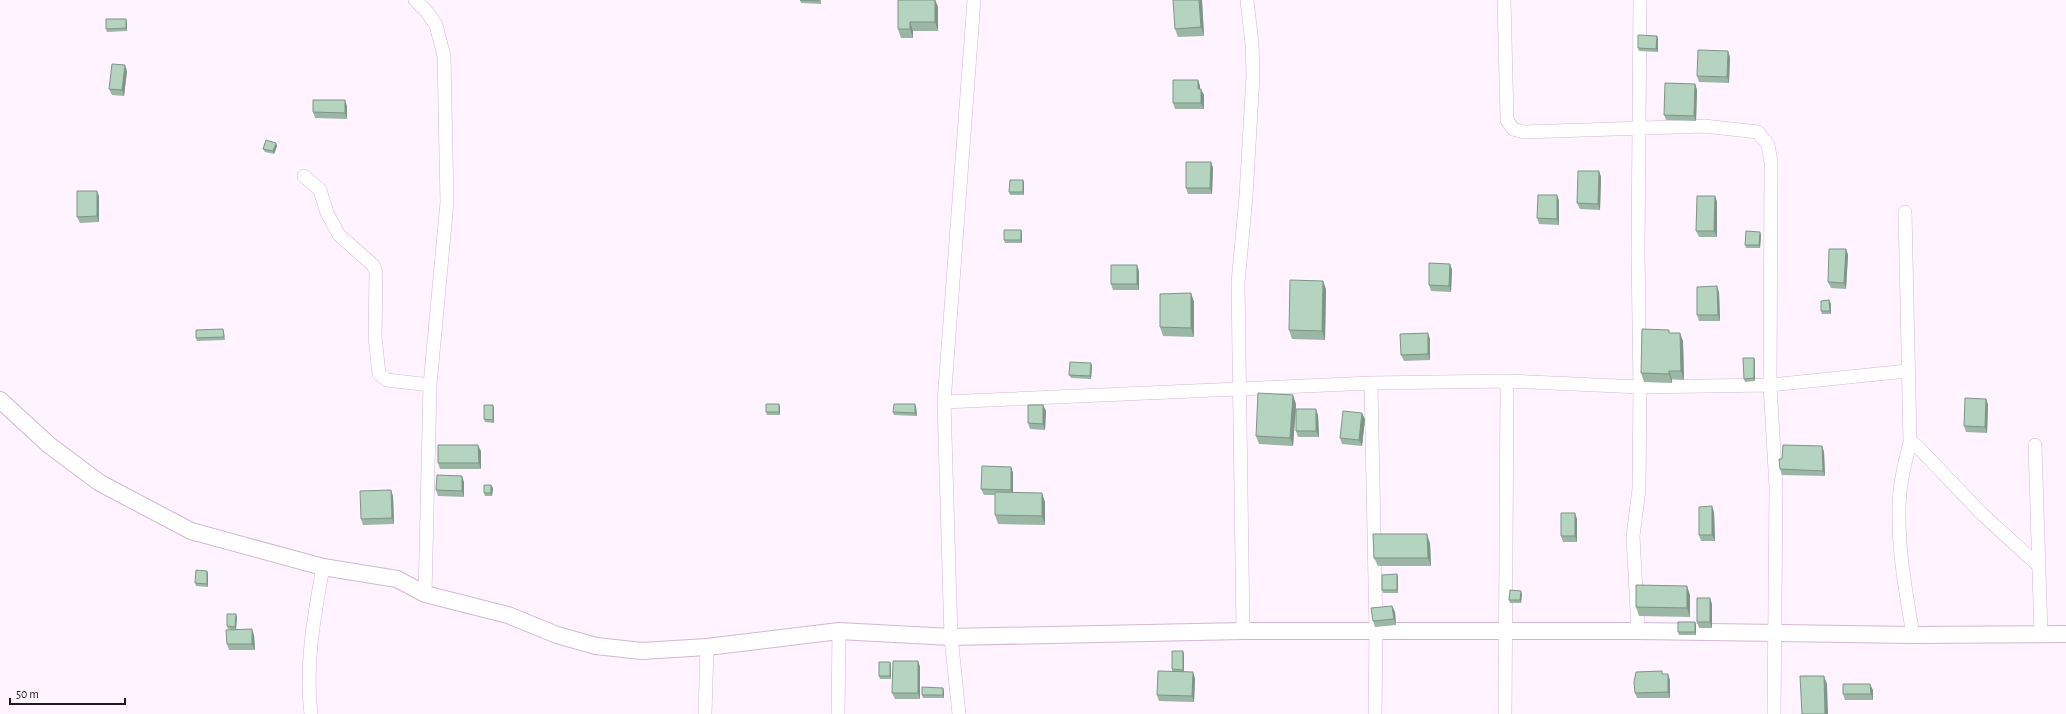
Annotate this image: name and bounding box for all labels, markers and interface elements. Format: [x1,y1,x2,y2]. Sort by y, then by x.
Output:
scale bar [10,680,125,706]
text: 50 m [16,688,39,700]

